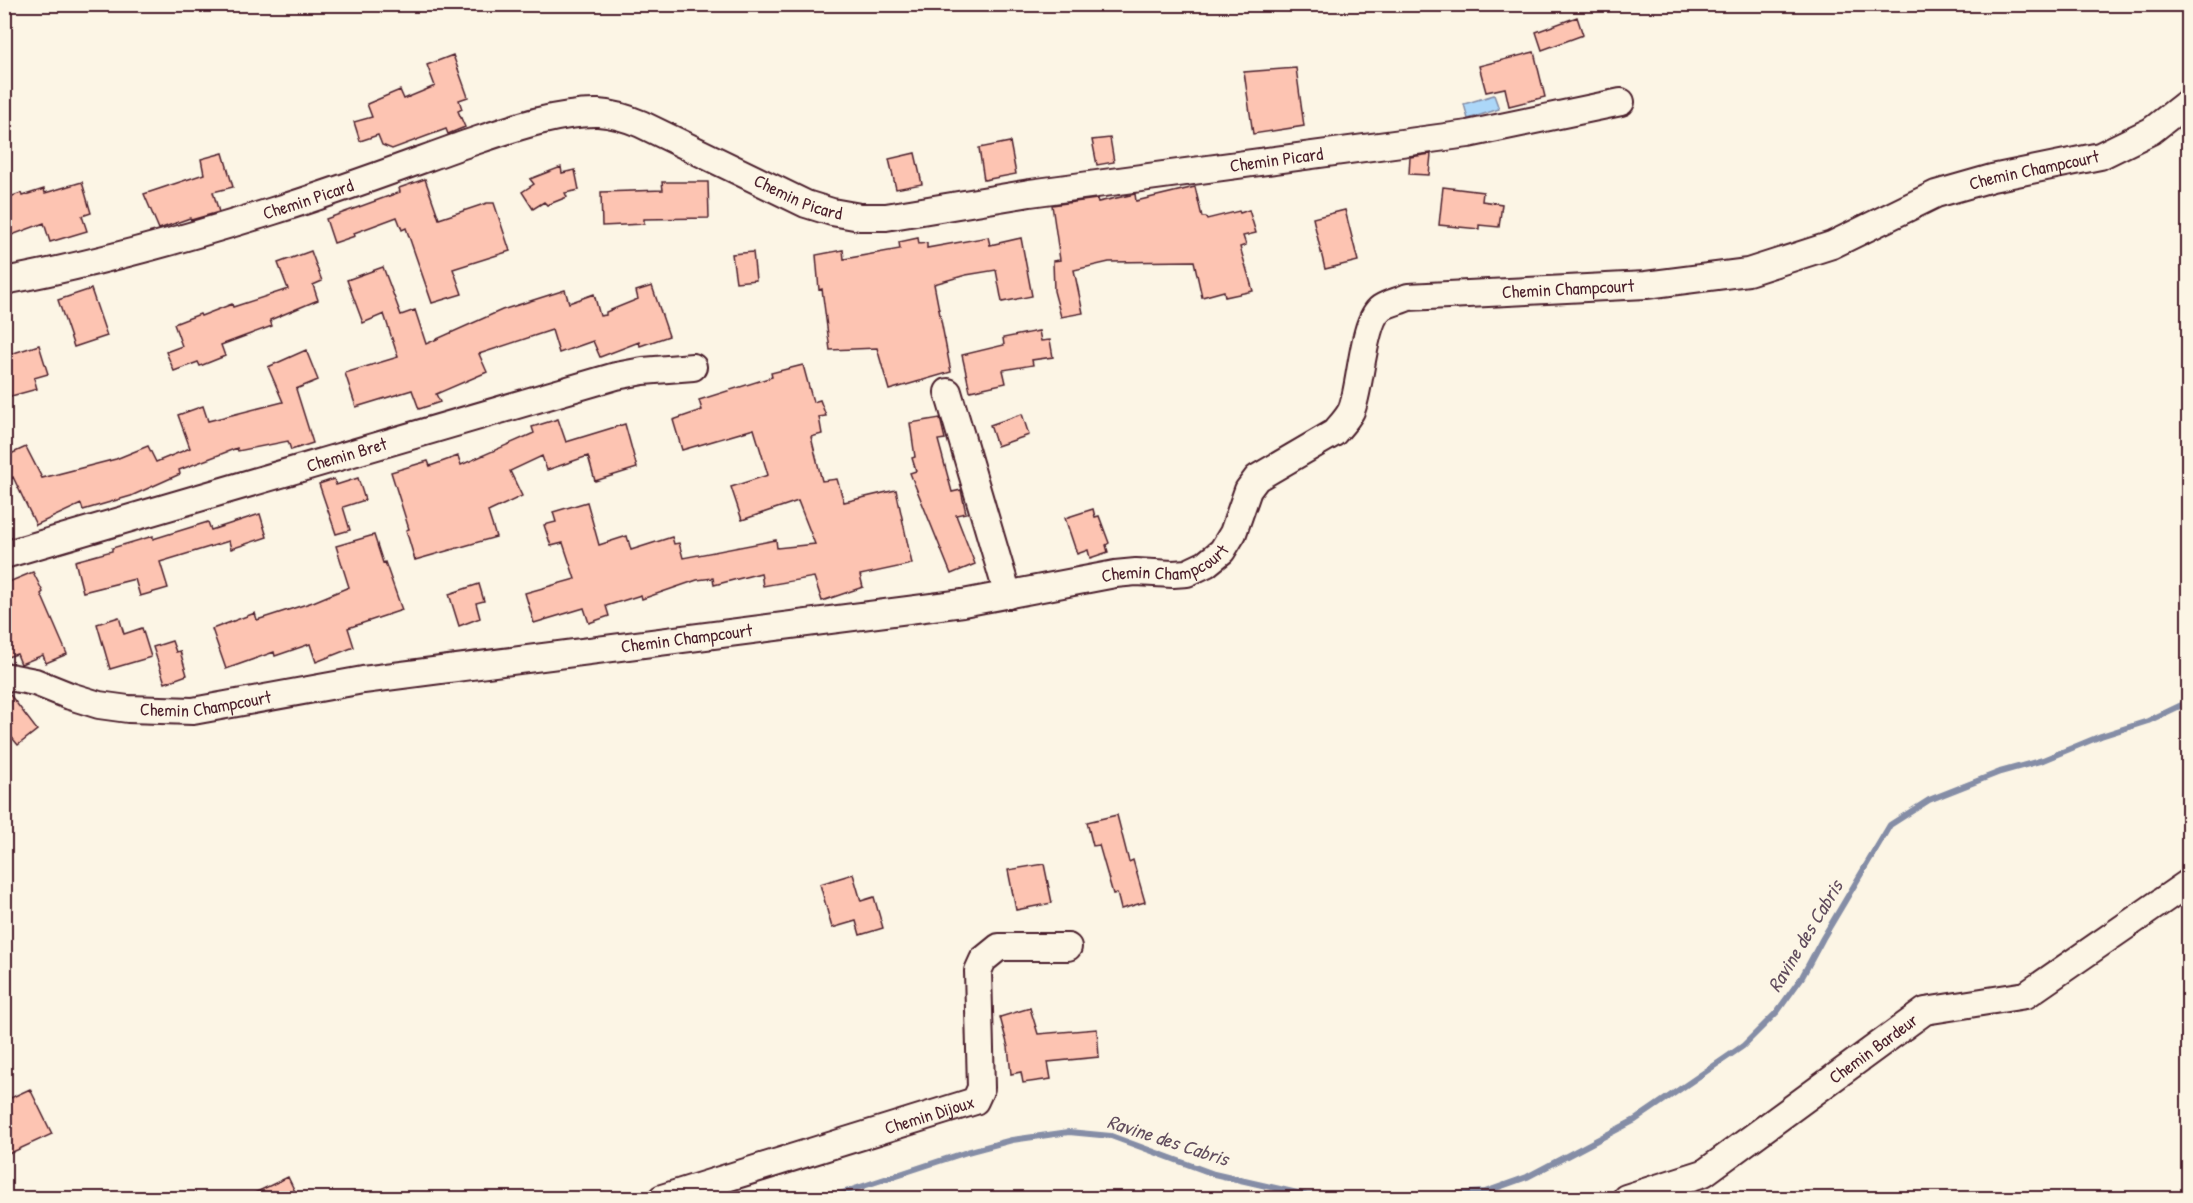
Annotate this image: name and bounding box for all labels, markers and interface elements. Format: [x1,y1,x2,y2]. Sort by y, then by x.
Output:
street label: Chemin Picard [1228,141,1325,178]
street label: Chemin Champcourt [1966,143,2102,196]
street label: Chemin Picard [750,168,844,226]
street label: Chemin Picard [259,172,357,225]
street label: Chemin Champcourt [1501,273,1635,304]
street label: Chemin Bret [303,430,390,478]
street label: Chemin Champcourt [1099,539,1235,588]
street label: Chemin Champcourt [619,617,755,659]
street label: Chemin Champcourt [140,684,274,723]
water label: Ravine des Cabris [1761,873,1850,997]
street label: Chemin Bardeur [1824,1007,1923,1089]
street label: Chemin Dijoux [881,1089,977,1140]
water label: Ravine des Cabris [1104,1107,1234,1173]

